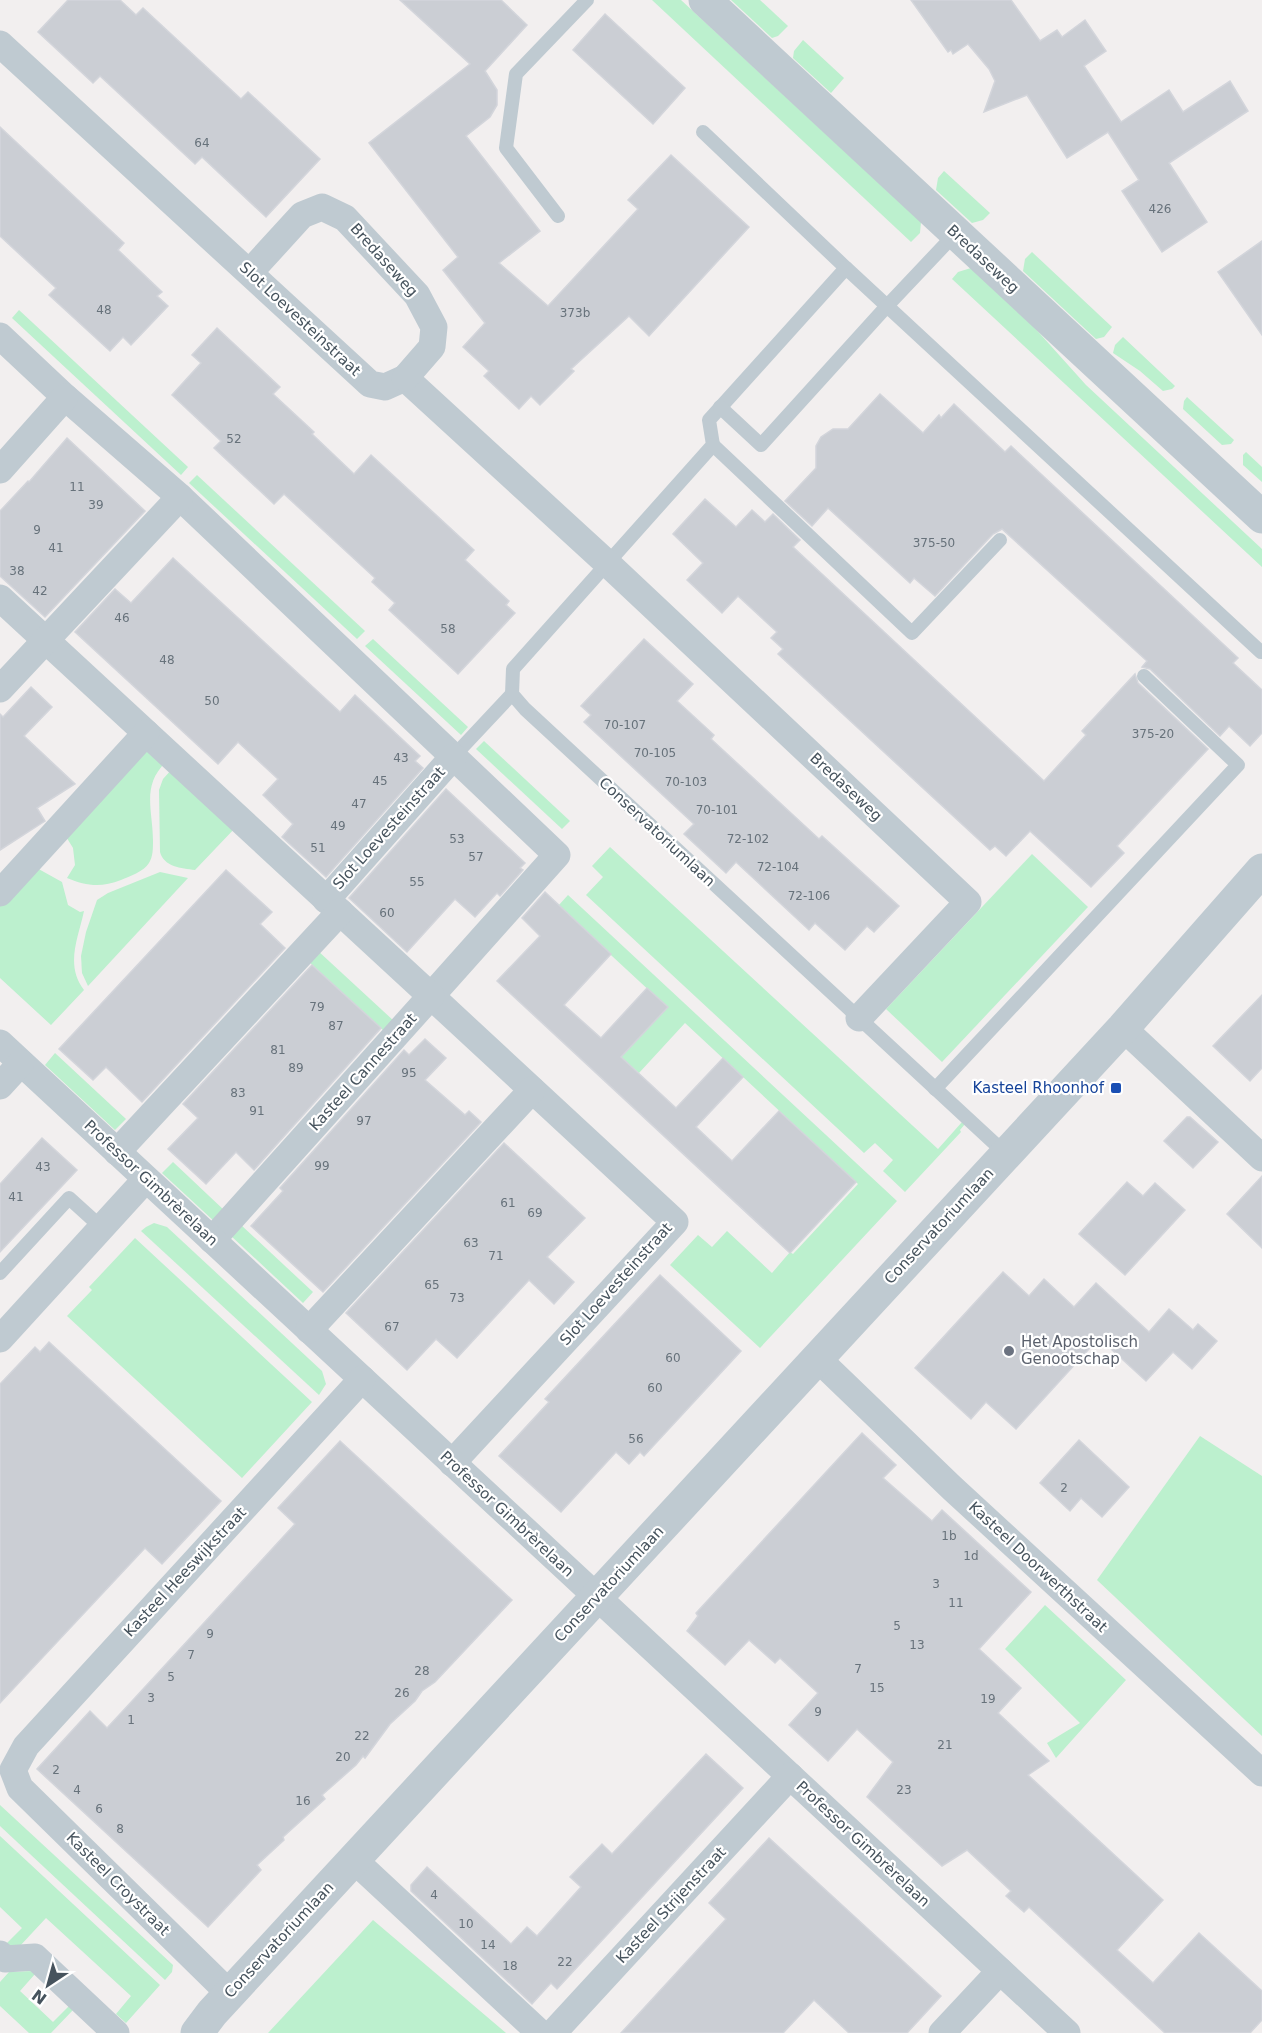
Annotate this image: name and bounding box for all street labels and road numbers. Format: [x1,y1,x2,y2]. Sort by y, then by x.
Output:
street label: Bredaseweg [346,220,422,300]
street label: Bredaseweg [943,221,1023,297]
street label: Slot Loevesteinstraat [236,258,364,380]
street label: Bredaseweg [806,749,886,825]
street label: Slot Loevesteinstraat [329,763,449,893]
street label: Conservatoriumlaan [595,774,719,890]
street label: Kasteel Cannestraat [305,1009,421,1134]
street label: Professor Gimbrèrelaan [80,1116,222,1250]
street label: Conservatoriumlaan [881,1164,997,1288]
street label: Slot Loevesteinstraat [556,1219,676,1349]
street label: Professor Gimbrèrelaan [436,1447,578,1581]
street label: Kasteel Doorwerthstraat [965,1498,1111,1636]
street label: Kasteel Heeswijkstraat [120,1503,250,1641]
street label: Conservatoriumlaan [551,1522,667,1646]
street label: Professor Gimbrèrelaan [792,1777,934,1911]
street label: Kasteel Croystraat [63,1829,173,1939]
street label: Kasteel Strijenstraat [612,1843,730,1967]
street label: Conservatoriumlaan [221,1878,337,2002]

